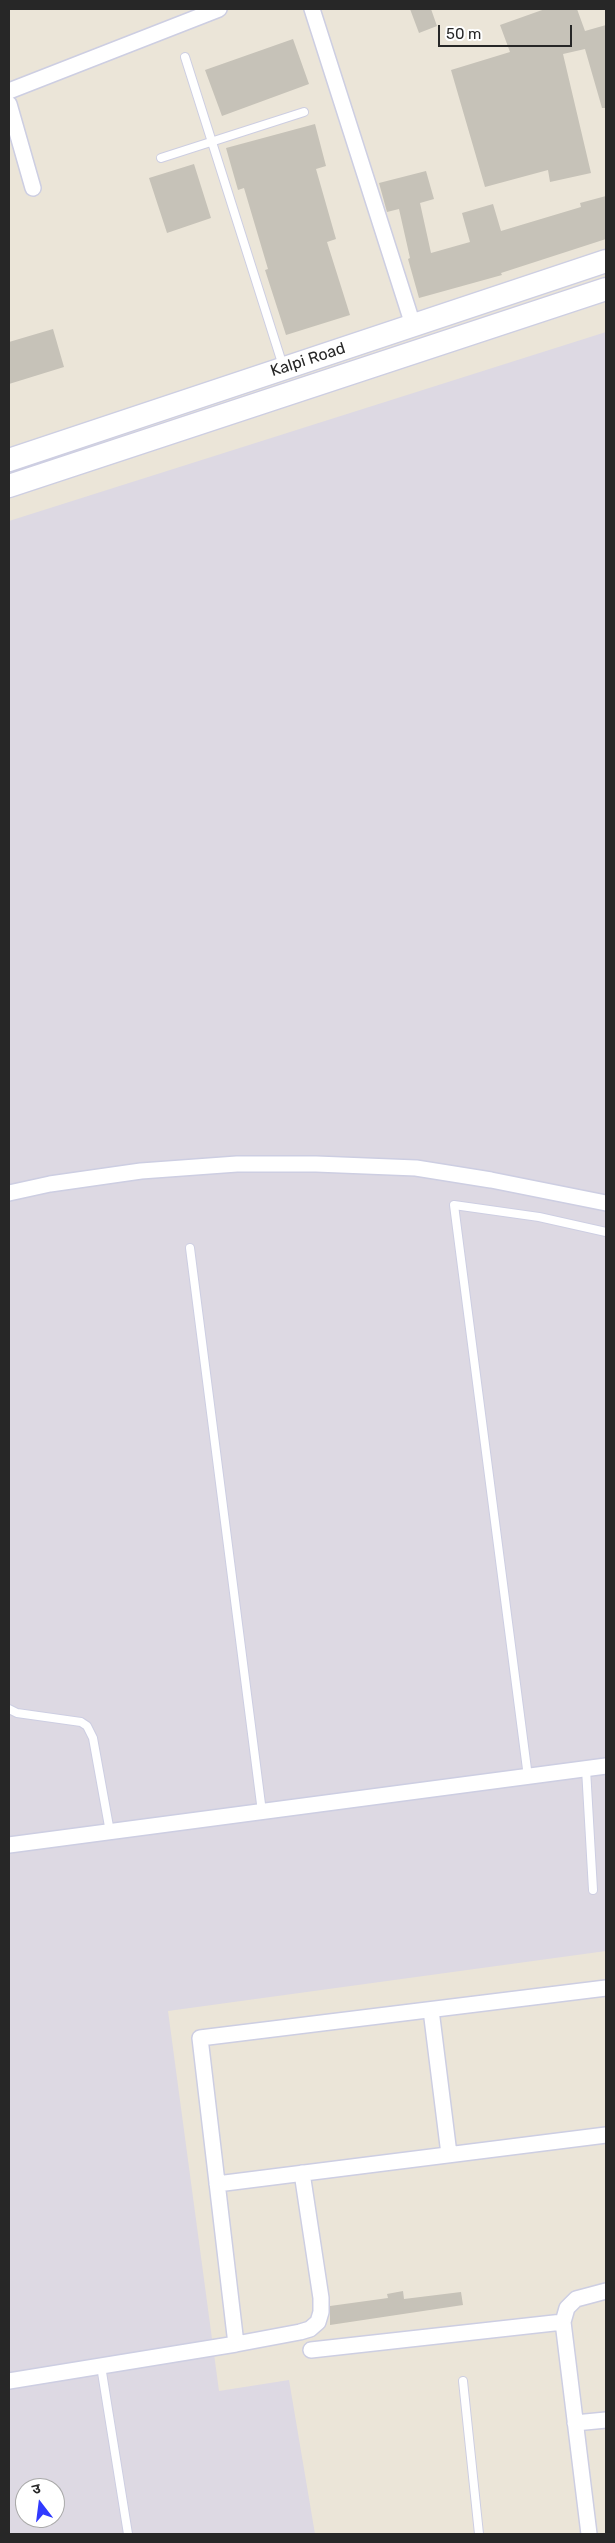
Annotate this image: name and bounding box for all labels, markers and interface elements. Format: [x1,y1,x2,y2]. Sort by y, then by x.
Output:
scale bar [440,15,574,47]
text: 50 m [446,25,481,43]
street label: Kalpi Road [268,339,348,381]
north arrow [15,2478,65,2528]
text: उ [30,2480,42,2498]

